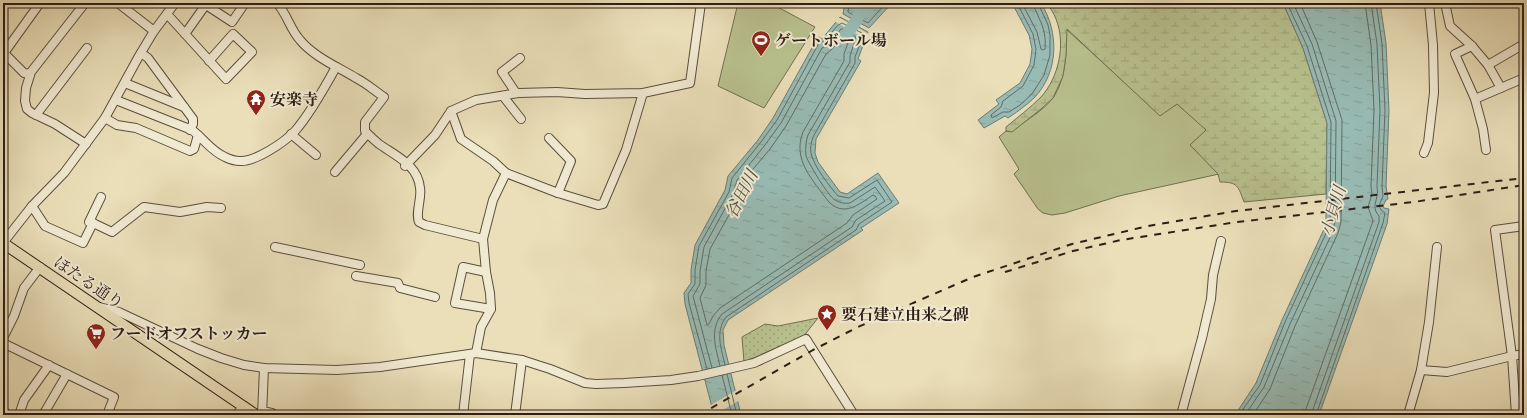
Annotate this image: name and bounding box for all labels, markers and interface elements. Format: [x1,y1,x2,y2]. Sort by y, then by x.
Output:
sports icon: ゲートボール場 [750,29,772,57]
place label: ゲートボール場 [775,32,887,50]
temple icon: 安楽寺 [245,88,267,116]
place label: 安楽寺 [270,91,318,109]
water label: 谷田川 [721,165,762,221]
water label: 小貝川 [1317,182,1350,238]
street label: ほたる通り [50,253,127,313]
place icon: 要石建立由来之碑 [816,303,838,331]
place label: 要石建立由来之碑 [841,306,969,324]
supermarket icon: フードオフストッカー [85,322,107,350]
place label: フードオフストッカー [110,326,267,343]

